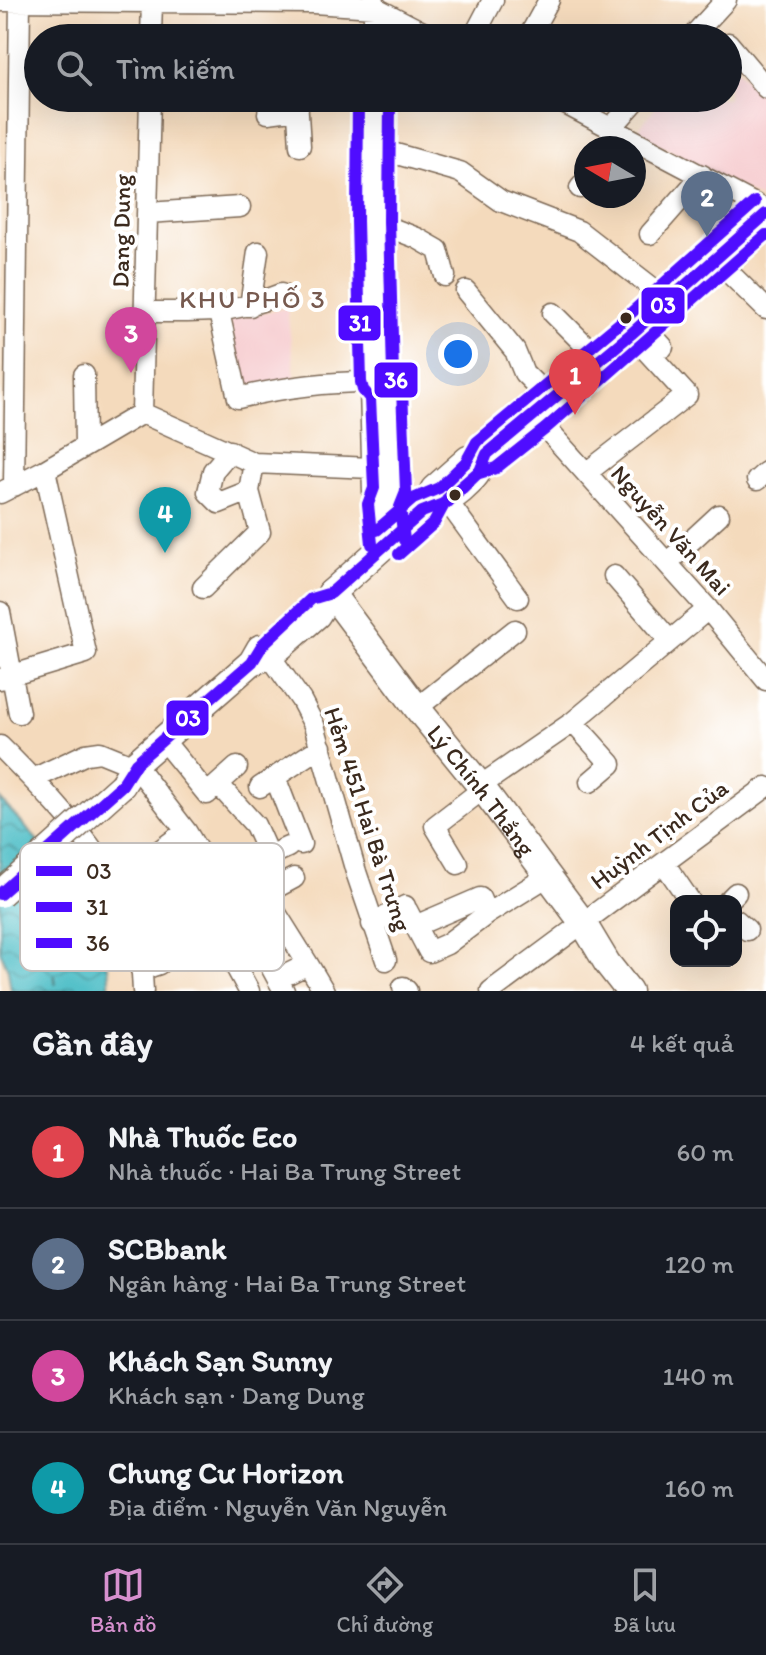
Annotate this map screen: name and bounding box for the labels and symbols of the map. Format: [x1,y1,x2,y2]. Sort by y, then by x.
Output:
north arrow [574,136,646,208]
pin: 2 [681,171,733,237]
street label: Dang Dung [106,173,137,288]
district label: KHU PHỐ 3 [179,283,327,315]
line badge: 03 [640,286,686,325]
text: 03 [650,292,676,319]
line badge: 31 [337,304,382,342]
pin: 3 [105,307,157,373]
text: 31 [349,310,372,337]
unlabelled marker [618,310,634,326]
your location [438,334,478,374]
pin: 1 [549,349,601,415]
line badge: 36 [373,361,419,399]
text: 36 [384,367,408,394]
street label: Nguyễn Văn Mai [605,459,737,601]
pin: 4 [139,487,191,553]
unlabelled marker [447,487,463,503]
line badge: 03 [165,699,210,737]
street label: Hẻm 451 Hai Bà Trưng [318,703,418,935]
text: 03 [175,705,201,732]
street label: Lý Chính Thắng [422,718,542,862]
street label: Huỳnh Tịnh Của [584,772,734,895]
legend [20,843,284,971]
text: 03 [86,858,112,885]
text: 31 [86,894,108,921]
text: 36 [86,930,110,957]

